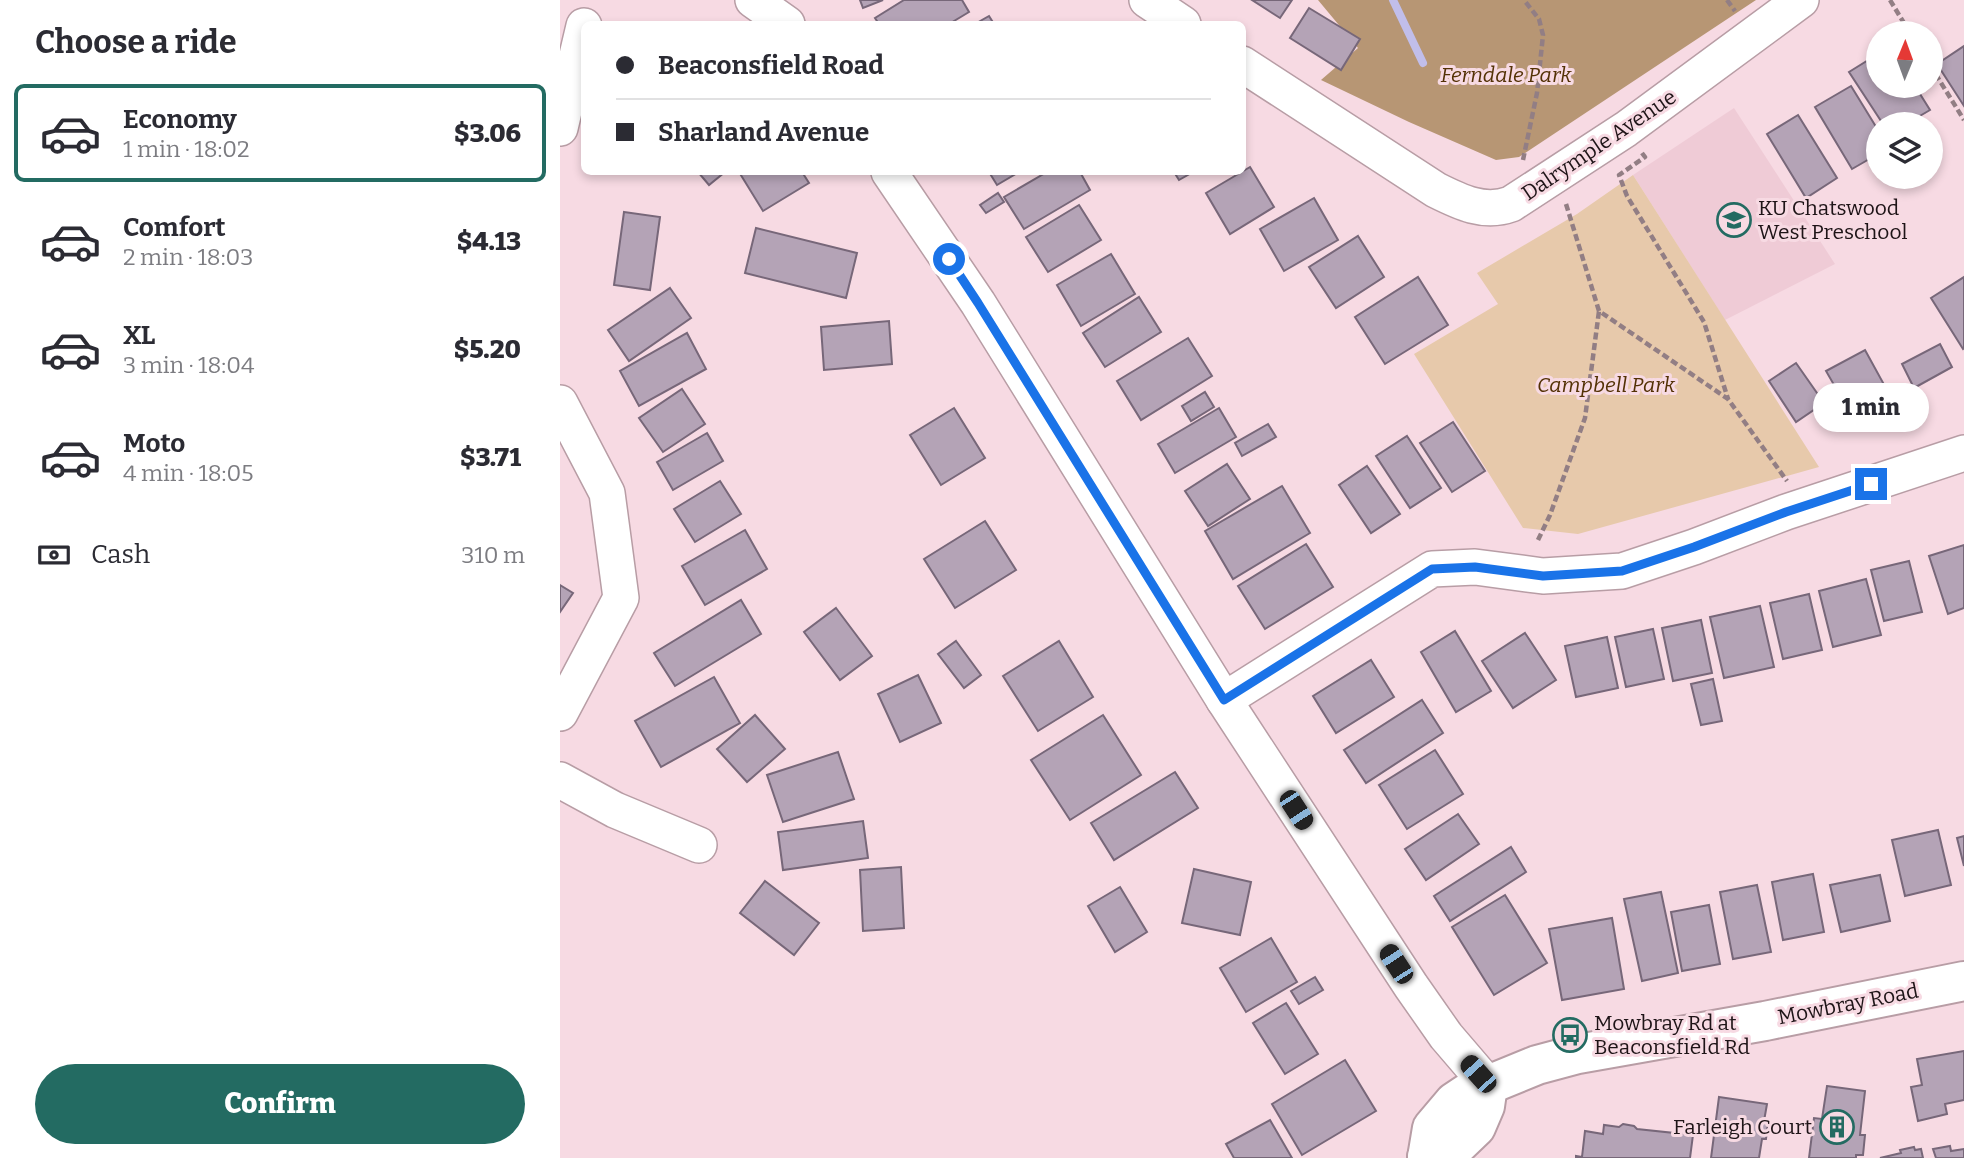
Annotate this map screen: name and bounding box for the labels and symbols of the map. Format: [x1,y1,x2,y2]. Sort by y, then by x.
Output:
north arrow [1866,21,1942,98]
park label: Ferndale Park [1440,62,1572,88]
street label: Dalrymple Avenue [1517,84,1681,206]
place label: KU Chatswood West Preschool [1758,195,1908,245]
school or university icon: KU Chatswood West Preschool [1715,201,1753,239]
route start [933,243,965,275]
park label: Campbell Park [1537,372,1676,398]
callout: 1 min [1813,382,1929,432]
route end [1855,468,1887,500]
car [1276,787,1317,833]
car [1376,941,1417,987]
street label: Mowbray Road [1775,978,1921,1030]
place label: Mowbray Rd at Beaconsfield Rd [1594,1010,1750,1060]
bus stop icon: Mowbray Rd at Beaconsfield Rd [1551,1016,1589,1054]
car [1457,1051,1500,1097]
building icon: Farleigh Court [1818,1108,1856,1146]
place label: Farleigh Court [1673,1114,1812,1140]

